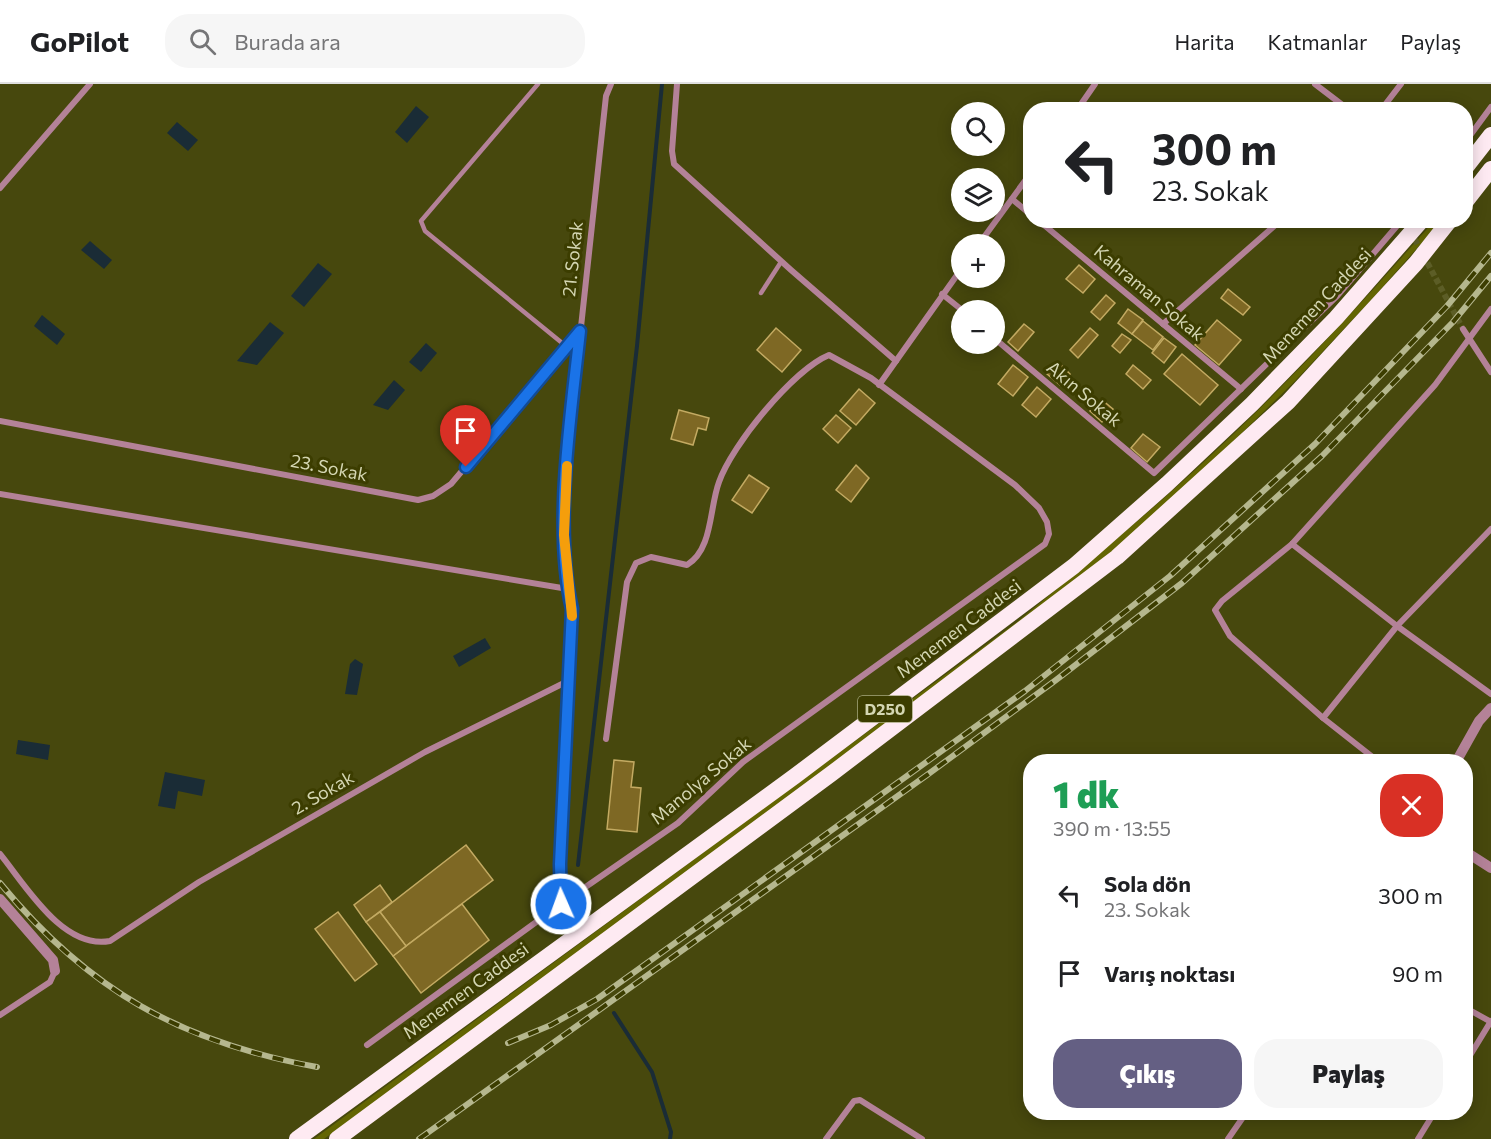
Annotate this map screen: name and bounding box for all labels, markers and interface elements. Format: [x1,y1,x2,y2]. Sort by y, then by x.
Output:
search box [165,14,585,68]
text: GoPilot [30,24,129,58]
icon: search [186,25,219,58]
text: Burada ara [234,28,341,55]
text: Harita [1174,29,1235,54]
text: Katmanlar [1268,29,1367,54]
text: Paylaş [1400,29,1461,54]
map controls [951,102,1005,354]
button: search [951,102,1005,156]
text: 300 m [1152,122,1277,174]
icon: left [1053,126,1131,204]
button: layers [951,168,1005,222]
text: 23. Sokak [1152,174,1269,207]
street label: 21. Sokak [557,220,587,298]
button: + [951,234,1005,288]
street label: Kahraman Sokak [1090,240,1210,345]
street label: Menemen Caddesi [1257,243,1376,368]
button: − [951,300,1005,354]
street label: Akın Sokak [1043,356,1127,431]
pin [440,405,491,467]
icon: arrive [449,414,482,447]
street label: 23. Sokak [289,449,370,485]
street label: Menemen Caddesi [892,574,1025,682]
road number: D250 [858,696,912,722]
street label: Manolya Sokak [646,732,755,829]
street label: 2. Sokak [288,766,358,819]
text: 1 dk [1053,771,1119,815]
button: close [1380,774,1443,837]
text: 390 m · 13:55 [1053,816,1171,840]
text: Sola dön [1104,870,1191,897]
position arrow [529,872,593,936]
icon: left [1053,879,1086,912]
text: 300 m [1378,882,1443,909]
text: 23. Sokak [1104,897,1191,921]
street label: Menemen Caddesi [398,937,533,1043]
icon: arrive [1053,957,1086,990]
text: Varış noktası [1104,960,1235,987]
text: 90 m [1392,960,1443,987]
button: Çıkış [1053,1039,1242,1108]
button: Paylaş [1254,1039,1443,1108]

